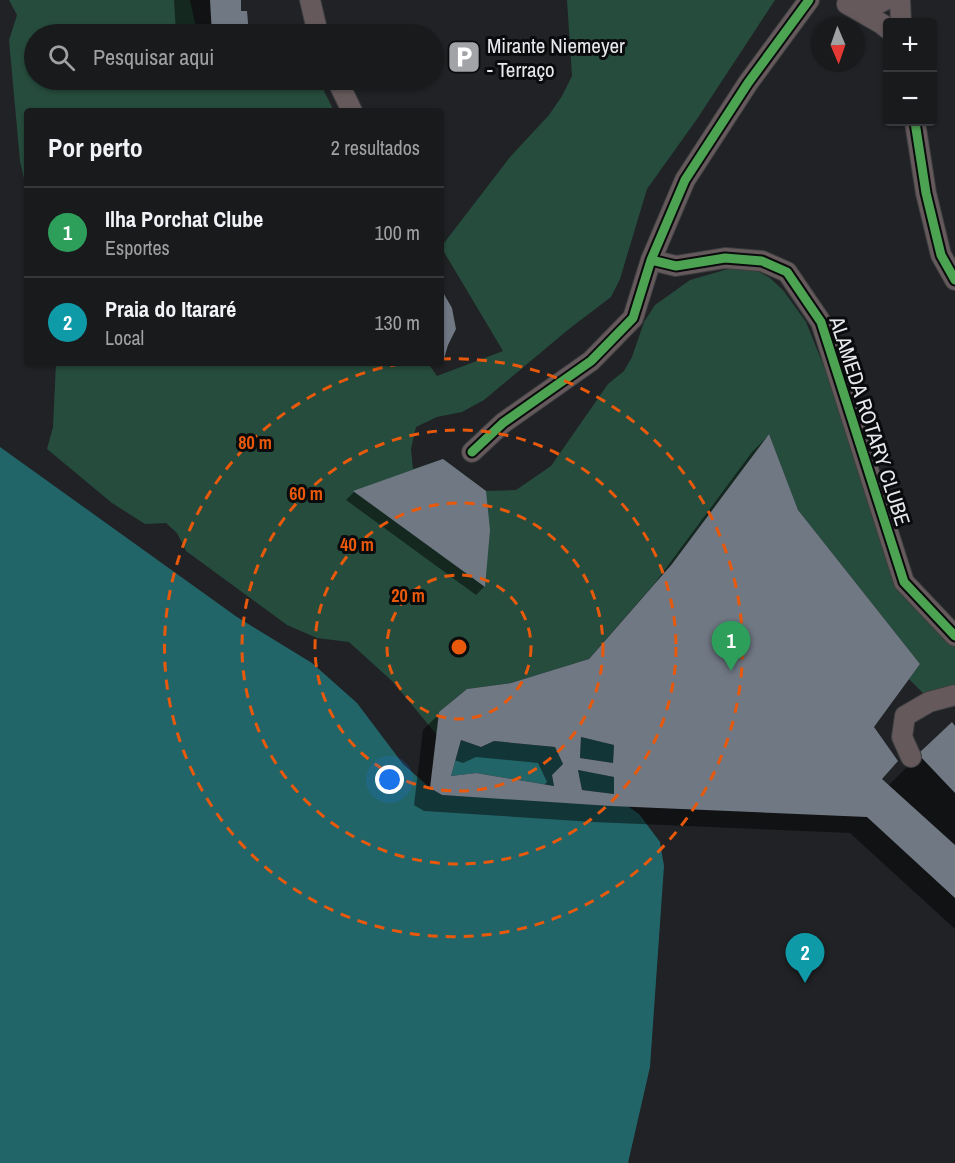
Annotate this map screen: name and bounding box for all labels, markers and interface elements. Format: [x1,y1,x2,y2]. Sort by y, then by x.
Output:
north arrow [811,18,865,72]
map controls [883,18,937,126]
button: + [883,18,937,72]
search box [24,24,444,90]
place label: Mirante Niemeyer - Terraço [487,31,625,84]
parking icon: Mirante Niemeyer - Terraço [446,39,482,75]
icon: search [45,41,78,74]
text: Pesquisar aqui [93,42,214,72]
button: − [883,72,937,126]
text: Por perto [48,130,143,165]
text: 2 resultados [331,134,420,161]
text: Ilha Porchat Clube [105,204,263,234]
text: 1 [63,219,72,246]
text: 100 m [374,219,420,246]
text: Esportes [105,234,170,261]
text: Praia do Itararé [105,294,236,324]
text: 2 [63,309,72,336]
text: 130 m [374,309,420,336]
street label: ALAMEDA ROTARY CLUBE [822,312,918,529]
text: Local [105,324,144,351]
text: 80 m [238,430,272,455]
text: 60 m [289,481,323,506]
text: 40 m [340,532,374,557]
text: 20 m [391,583,425,608]
pin: 1 [712,622,750,671]
centre of rings [449,637,469,657]
your location [375,765,404,794]
pin: 2 [786,934,824,983]

